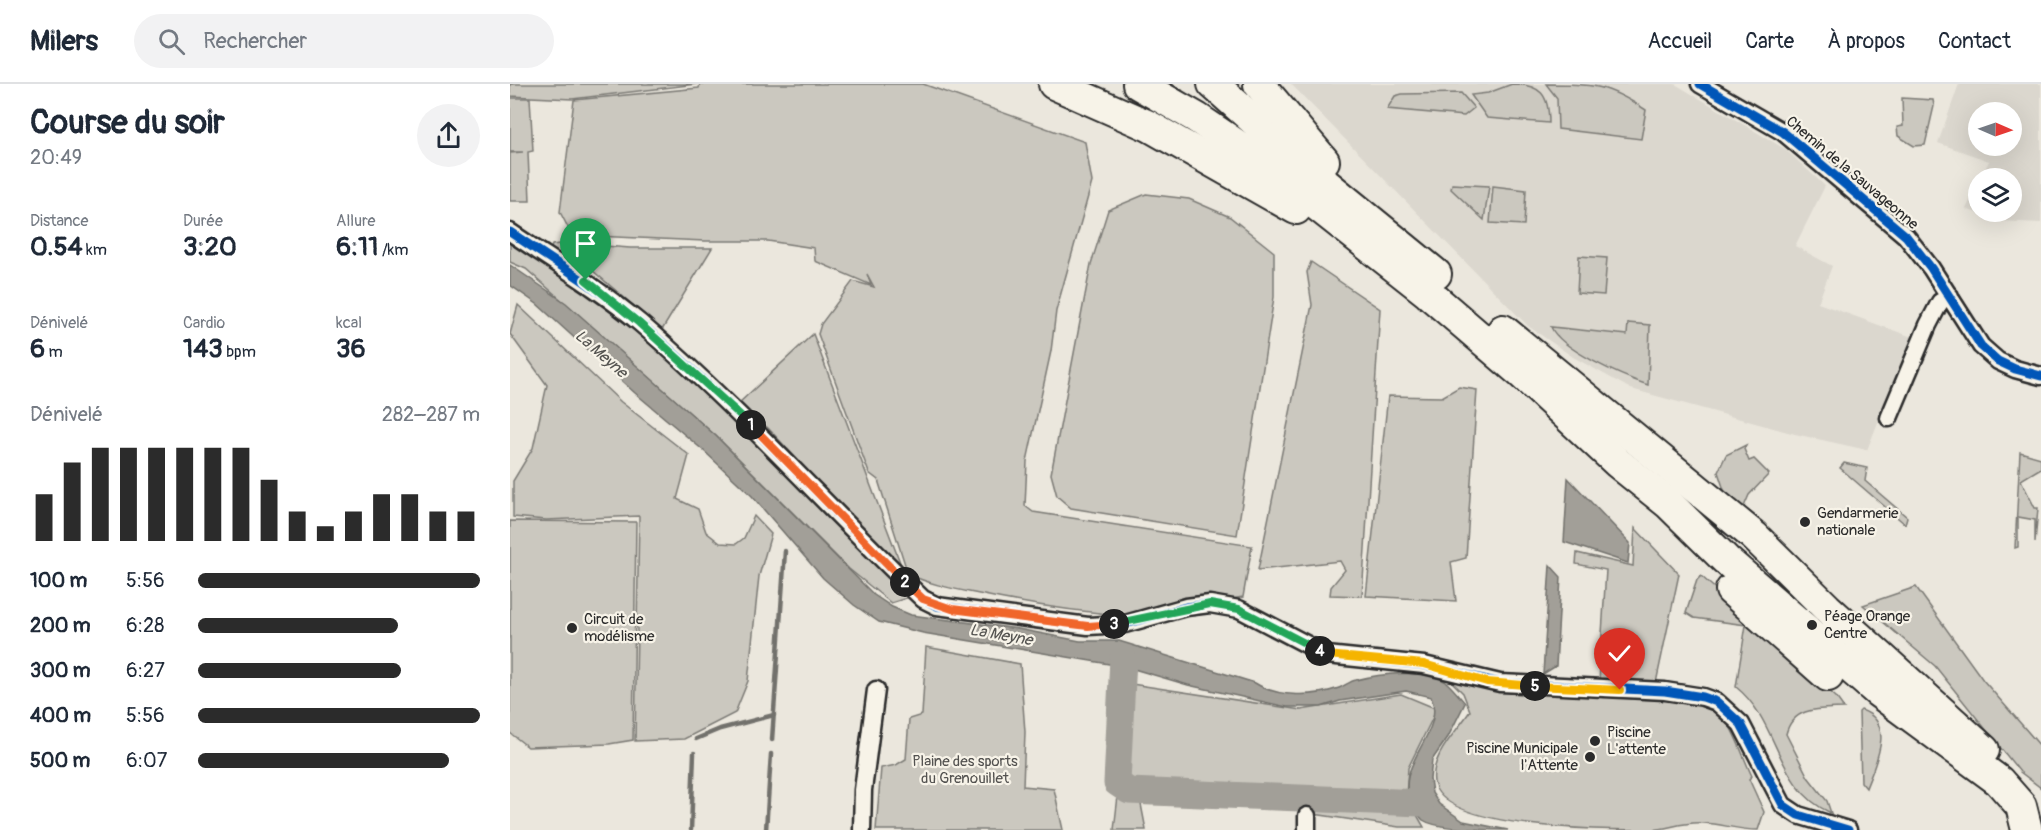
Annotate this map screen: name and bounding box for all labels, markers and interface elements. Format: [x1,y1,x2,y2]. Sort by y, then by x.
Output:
search box [134,14,554,68]
text: Milers [30,24,98,59]
icon: search [155,25,188,58]
text: Rechercher [203,27,307,55]
text: Accueil [1648,28,1712,55]
text: Carte [1745,28,1794,55]
text: À propos [1827,28,1905,55]
text: Contact [1938,28,2011,55]
text: Course du soir [30,102,225,143]
north arrow [1968,102,2022,156]
map controls [1968,102,2022,222]
button: share [417,104,480,167]
street label: Chemin de la Sauvageonne [1782,112,1923,234]
text: 20:49 [30,145,82,170]
button: layers [1968,168,2022,222]
text: Distance [30,211,89,231]
text: Durée [183,211,223,231]
text: Allure [336,211,375,231]
pin [560,218,611,280]
icon: arrive [569,227,602,260]
text: 0.54 [30,231,83,263]
text: 3:20 [183,231,237,263]
text: 6:11 [336,231,378,263]
text: km [83,240,107,260]
text: /km [378,240,409,260]
text: Dénivelé [30,313,88,333]
text: Cardio [183,313,225,333]
text: kcal [336,313,362,333]
water label: La Meyne [571,326,633,384]
text: 6 [30,333,45,365]
text: 143 [183,333,223,365]
text: 36 [336,333,366,365]
text: m [45,342,63,362]
text: bpm [223,342,256,362]
text: Dénivelé [30,402,103,427]
text: 282–287 m [382,402,480,427]
pin: 1 [736,410,766,440]
text: 1 [748,415,754,435]
place label: Gendarmerie nationale [1817,504,1899,540]
marker: Gendarmerie nationale [1798,515,1812,529]
pin: 2 [890,567,920,597]
text: 100 m [30,568,87,593]
text: 5:56 [126,568,165,593]
text: 2 [901,572,909,592]
place label: Péage Orange Centre [1824,607,1911,643]
pin: 3 [1099,609,1129,639]
place label: Circuit de modélisme [584,610,655,646]
text: 200 m [30,613,91,638]
text: 6:28 [126,613,164,638]
text: 3 [1110,614,1118,634]
marker: Péage Orange Centre [1805,618,1819,632]
water label: La Meyne [968,620,1036,651]
marker: Circuit de modélisme [565,621,579,635]
pin [1594,628,1645,690]
pin: 4 [1305,636,1335,666]
icon: check [1603,637,1636,670]
text: 4 [1315,641,1325,661]
text: 300 m [30,658,91,683]
text: 6:27 [126,658,165,683]
pin: 5 [1520,671,1550,701]
text: 5 [1531,676,1539,696]
text: 400 m [30,703,91,728]
text: 5:56 [126,703,165,728]
place label: Piscine L'attente [1607,723,1667,759]
marker: Piscine L'attente [1588,734,1602,748]
place label: Piscine Municipale l'Attente [1466,739,1579,775]
text: 500 m [30,748,90,773]
text: 6:07 [126,748,167,773]
marker: Piscine Municipale l'Attente [1583,750,1597,764]
park label: Plaine des sports du Grenouillet [912,752,1018,788]

